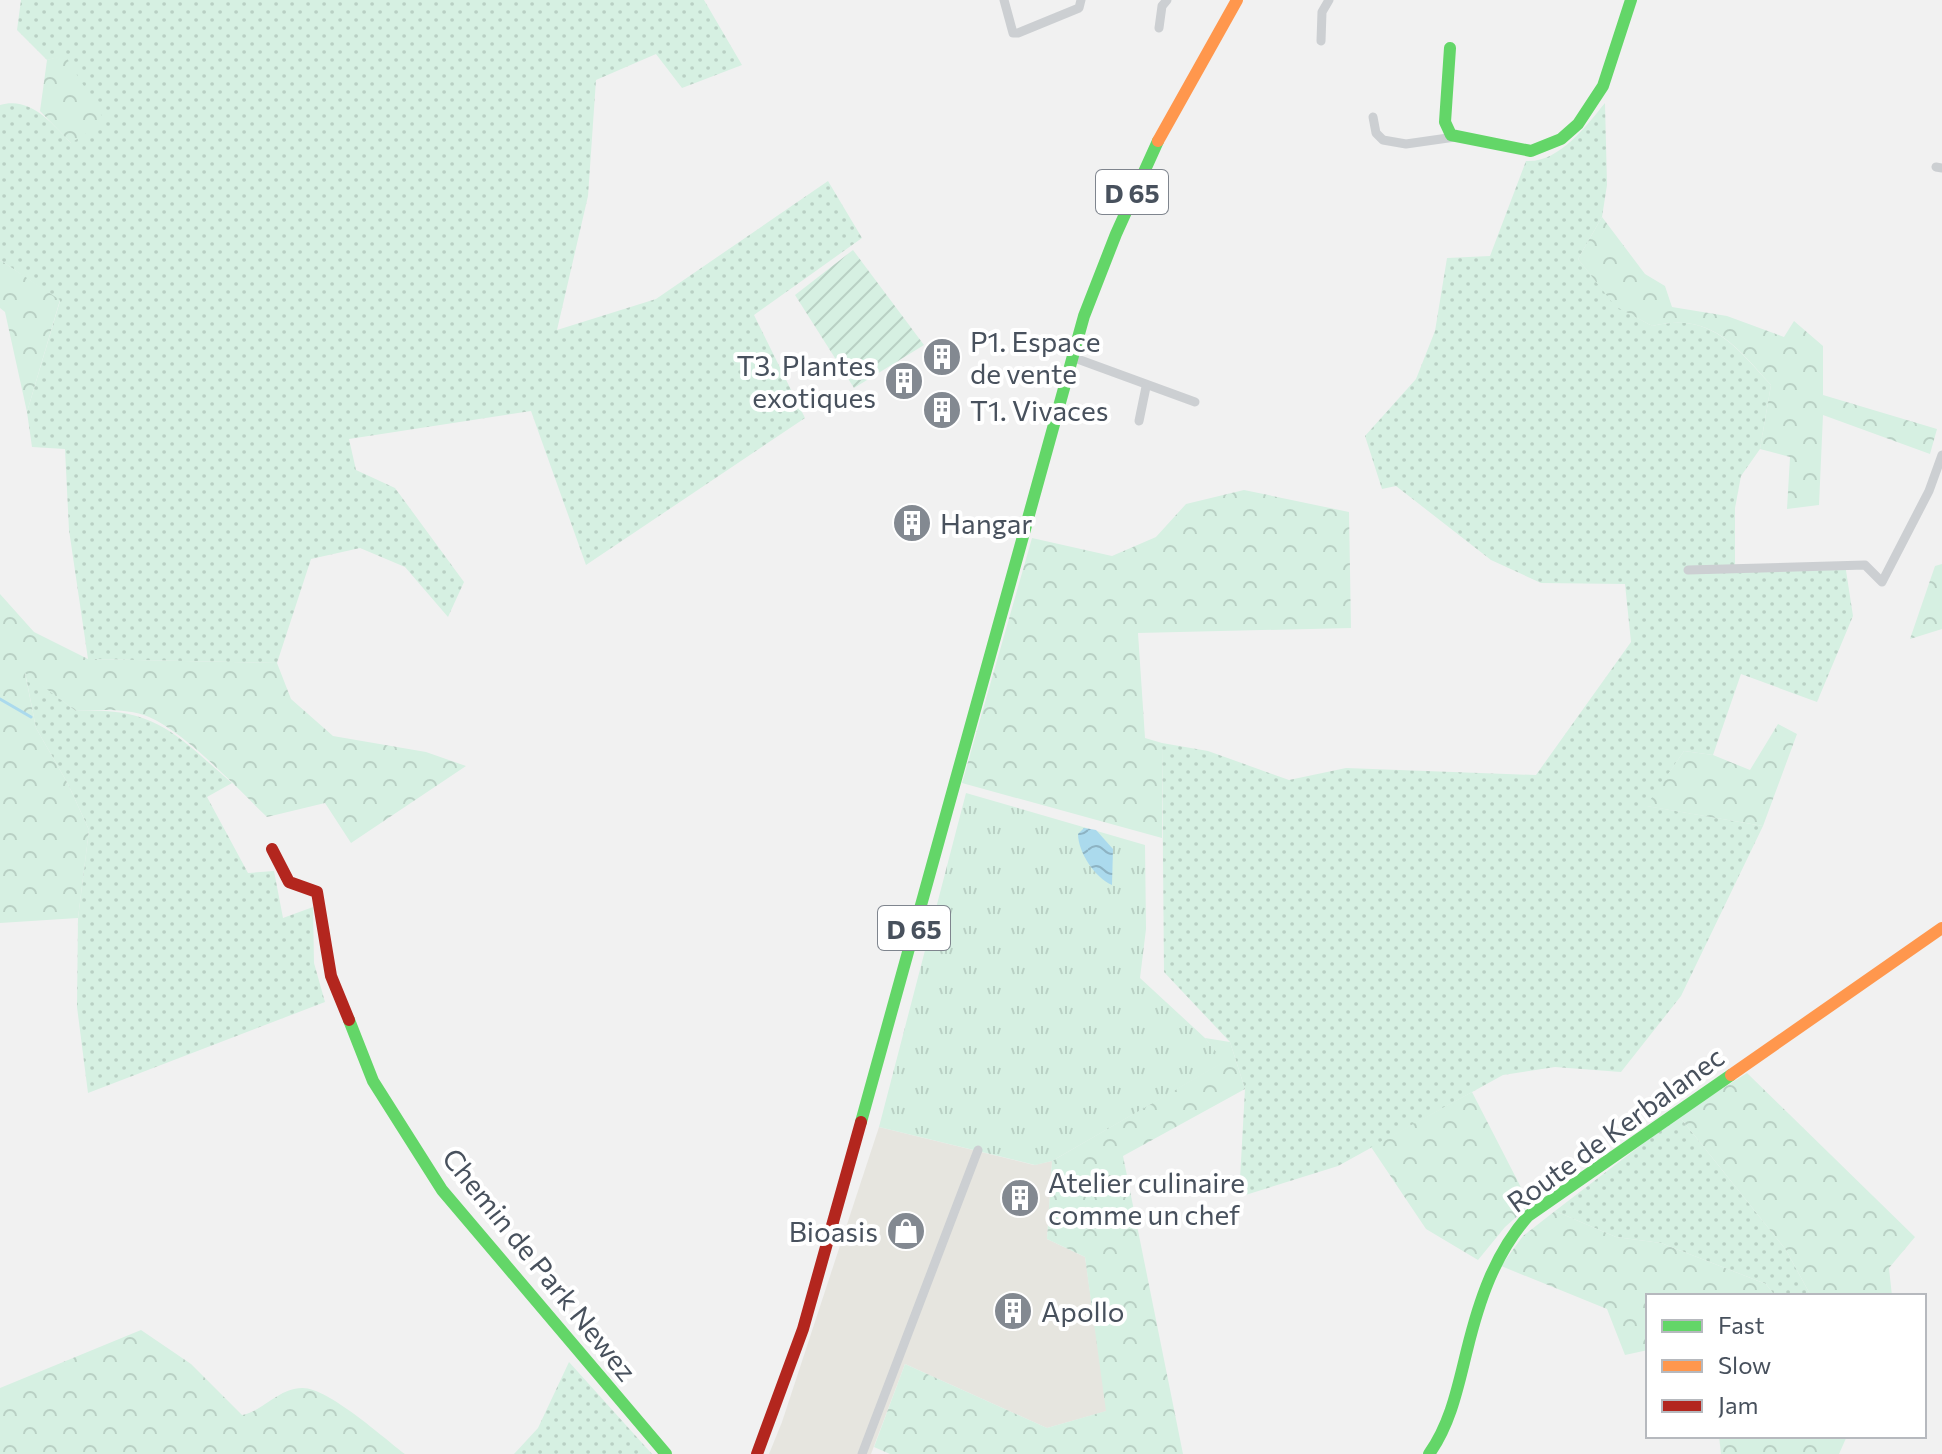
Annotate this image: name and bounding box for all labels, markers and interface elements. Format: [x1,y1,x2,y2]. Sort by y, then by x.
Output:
road number: D 65 [1096,170,1168,214]
place label: P1. Espace de vente [970,324,1101,390]
building icon: P1. Espace de vente [921,336,963,378]
place label: T3. Plantes exotiques [736,348,876,414]
building icon: T3. Plantes exotiques [883,360,925,402]
building icon: T1. Vivaces [921,389,963,431]
place label: T1. Vivaces [970,393,1108,427]
building icon: Hangar [891,502,933,544]
place label: Hangar [940,506,1032,540]
road number: D 65 [878,906,950,950]
street label: Route de Kerbalanec [1500,1039,1730,1219]
street label: Chemin de Park Newez [436,1141,644,1387]
place label: Atelier culinaire comme un chef [1048,1165,1245,1231]
building icon: Atelier culinaire comme un chef [999,1177,1041,1219]
shop icon: Bioasis [885,1210,927,1252]
place label: Bioasis [789,1214,878,1248]
building icon: Apollo [992,1290,1034,1332]
place label: Apollo [1041,1294,1125,1328]
legend [1646,1294,1926,1438]
text: Fast [1718,1310,1765,1339]
text: Slow [1718,1350,1771,1379]
text: Jam [1718,1390,1758,1419]

